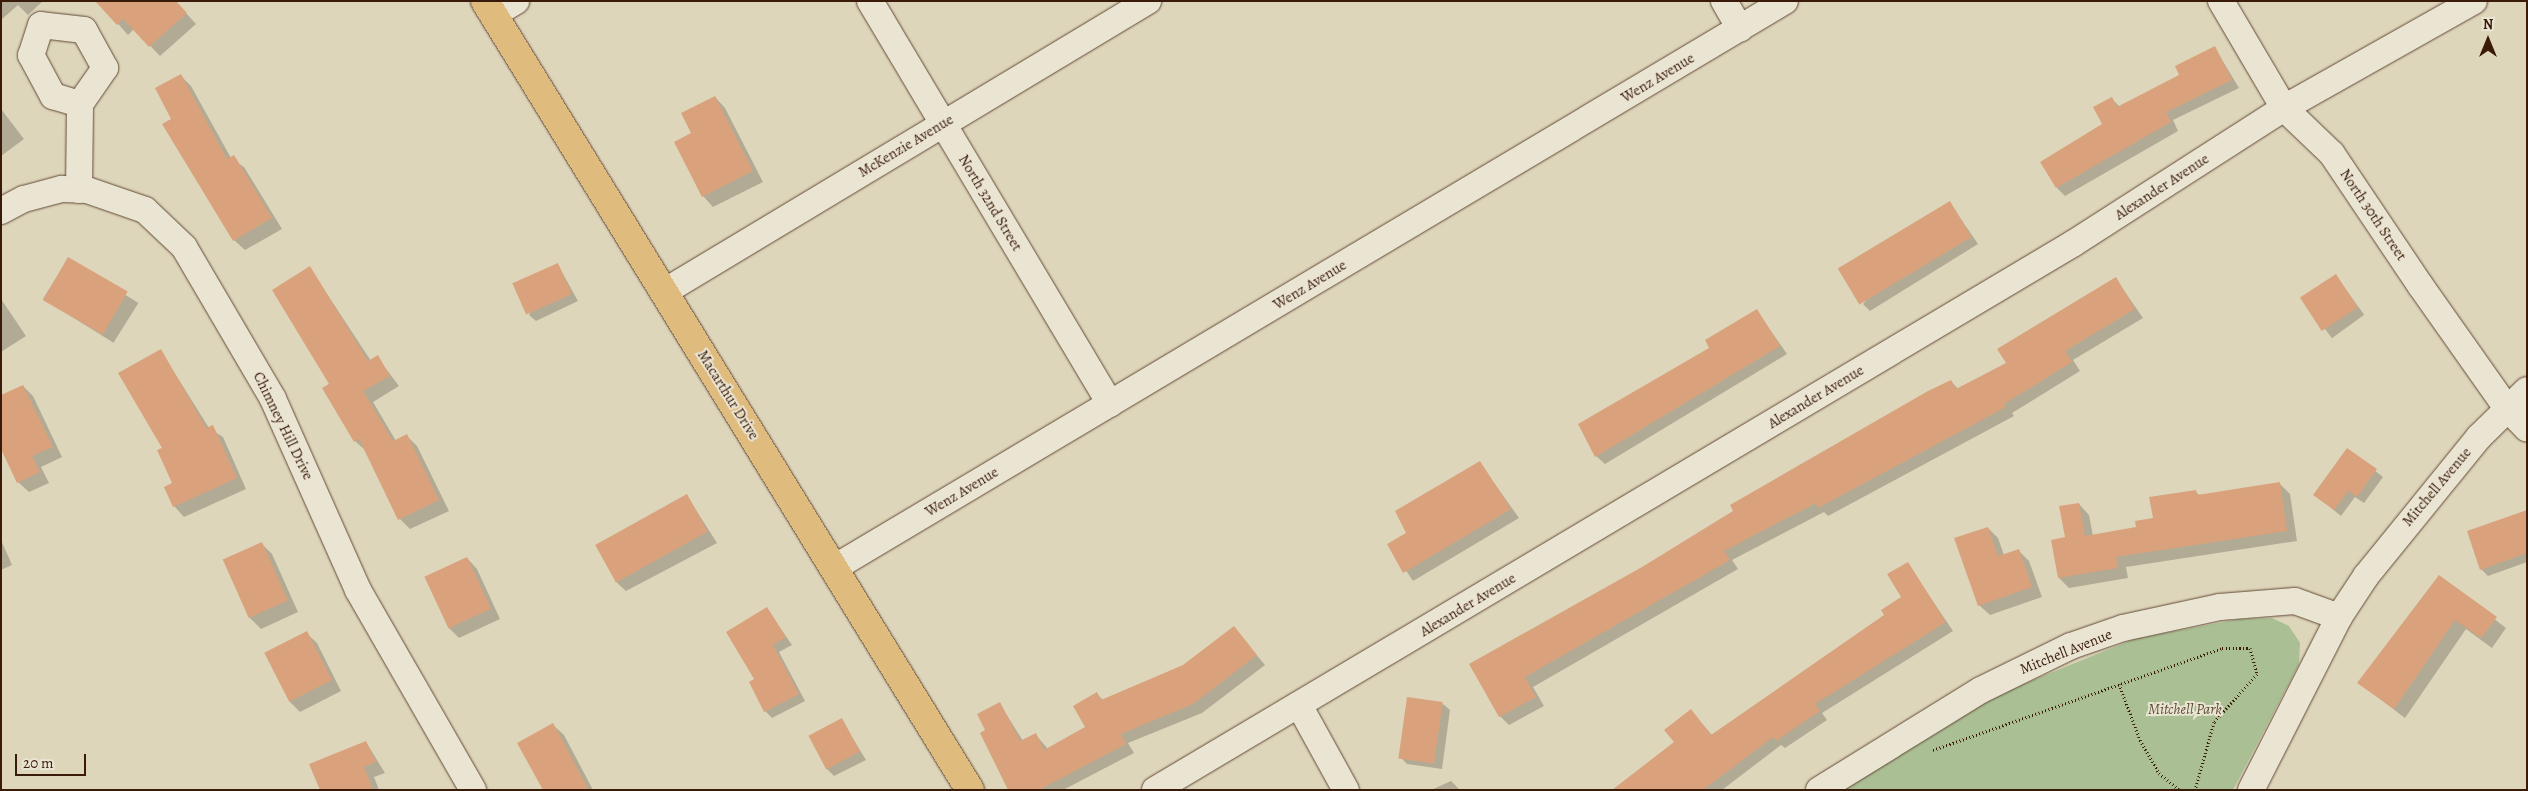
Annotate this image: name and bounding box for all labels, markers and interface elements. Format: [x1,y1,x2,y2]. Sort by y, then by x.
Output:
north arrow [2463,15,2513,65]
text: N [2483,15,2493,34]
street label: Wenz Avenue [1618,49,1698,107]
street label: McKenzie Avenue [855,111,957,181]
street label: Alexander Avenue [2112,150,2212,224]
street label: North 32nd Street [954,152,1026,254]
street label: North 30th Street [2336,166,2410,264]
street label: Wenz Avenue [1270,256,1350,314]
street label: Macarthur Drive [693,347,763,443]
street label: Alexander Avenue [1765,361,1867,433]
street label: Chimney Hill Drive [249,369,317,483]
street label: Mitchell Avenue [2399,444,2475,530]
street label: Wenz Avenue [922,463,1002,521]
street label: Alexander Avenue [1417,569,1519,641]
street label: Mitchell Avenue [2017,625,2115,679]
park label: Mitchell Park [2148,701,2222,719]
scale bar [18,744,89,776]
text: 20 m [23,753,54,773]

